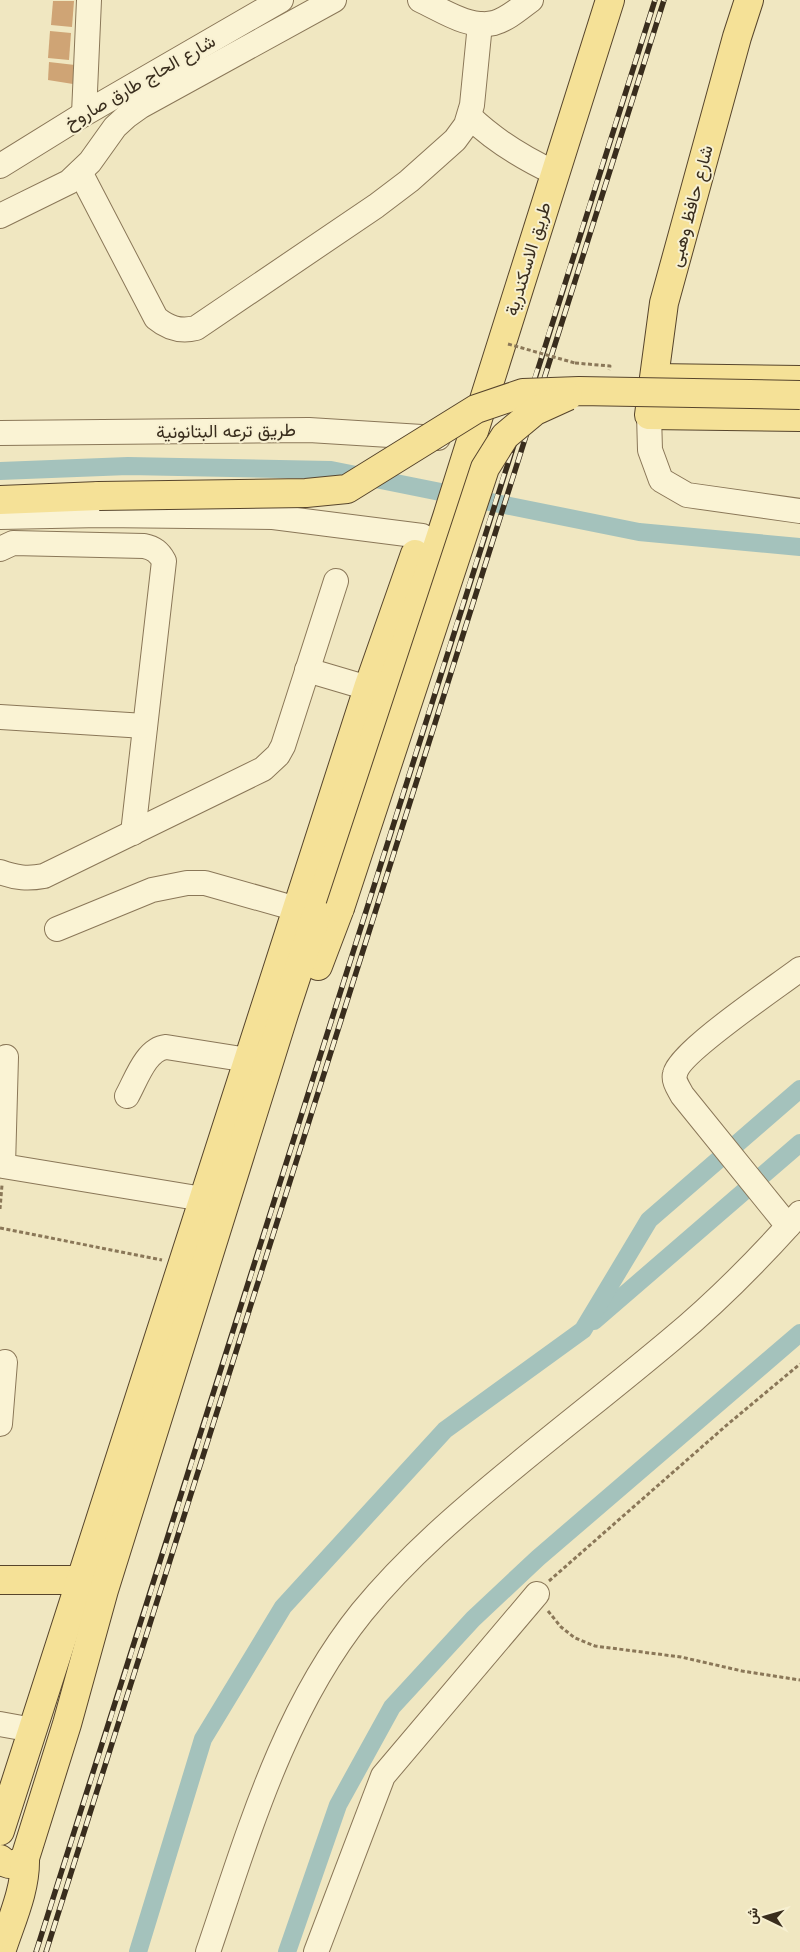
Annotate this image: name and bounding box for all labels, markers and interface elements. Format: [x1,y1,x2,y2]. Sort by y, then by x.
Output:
street label: شارع الحاج طارق صاروخ [61,30,220,135]
street label: شارع حافظ وهبى [664,143,719,270]
street label: طريق الاسكندرية [500,199,556,319]
street label: طريق ترعه البتانونية [156,419,296,443]
north arrow [740,1892,790,1942]
text: ش [742,1907,762,1925]

